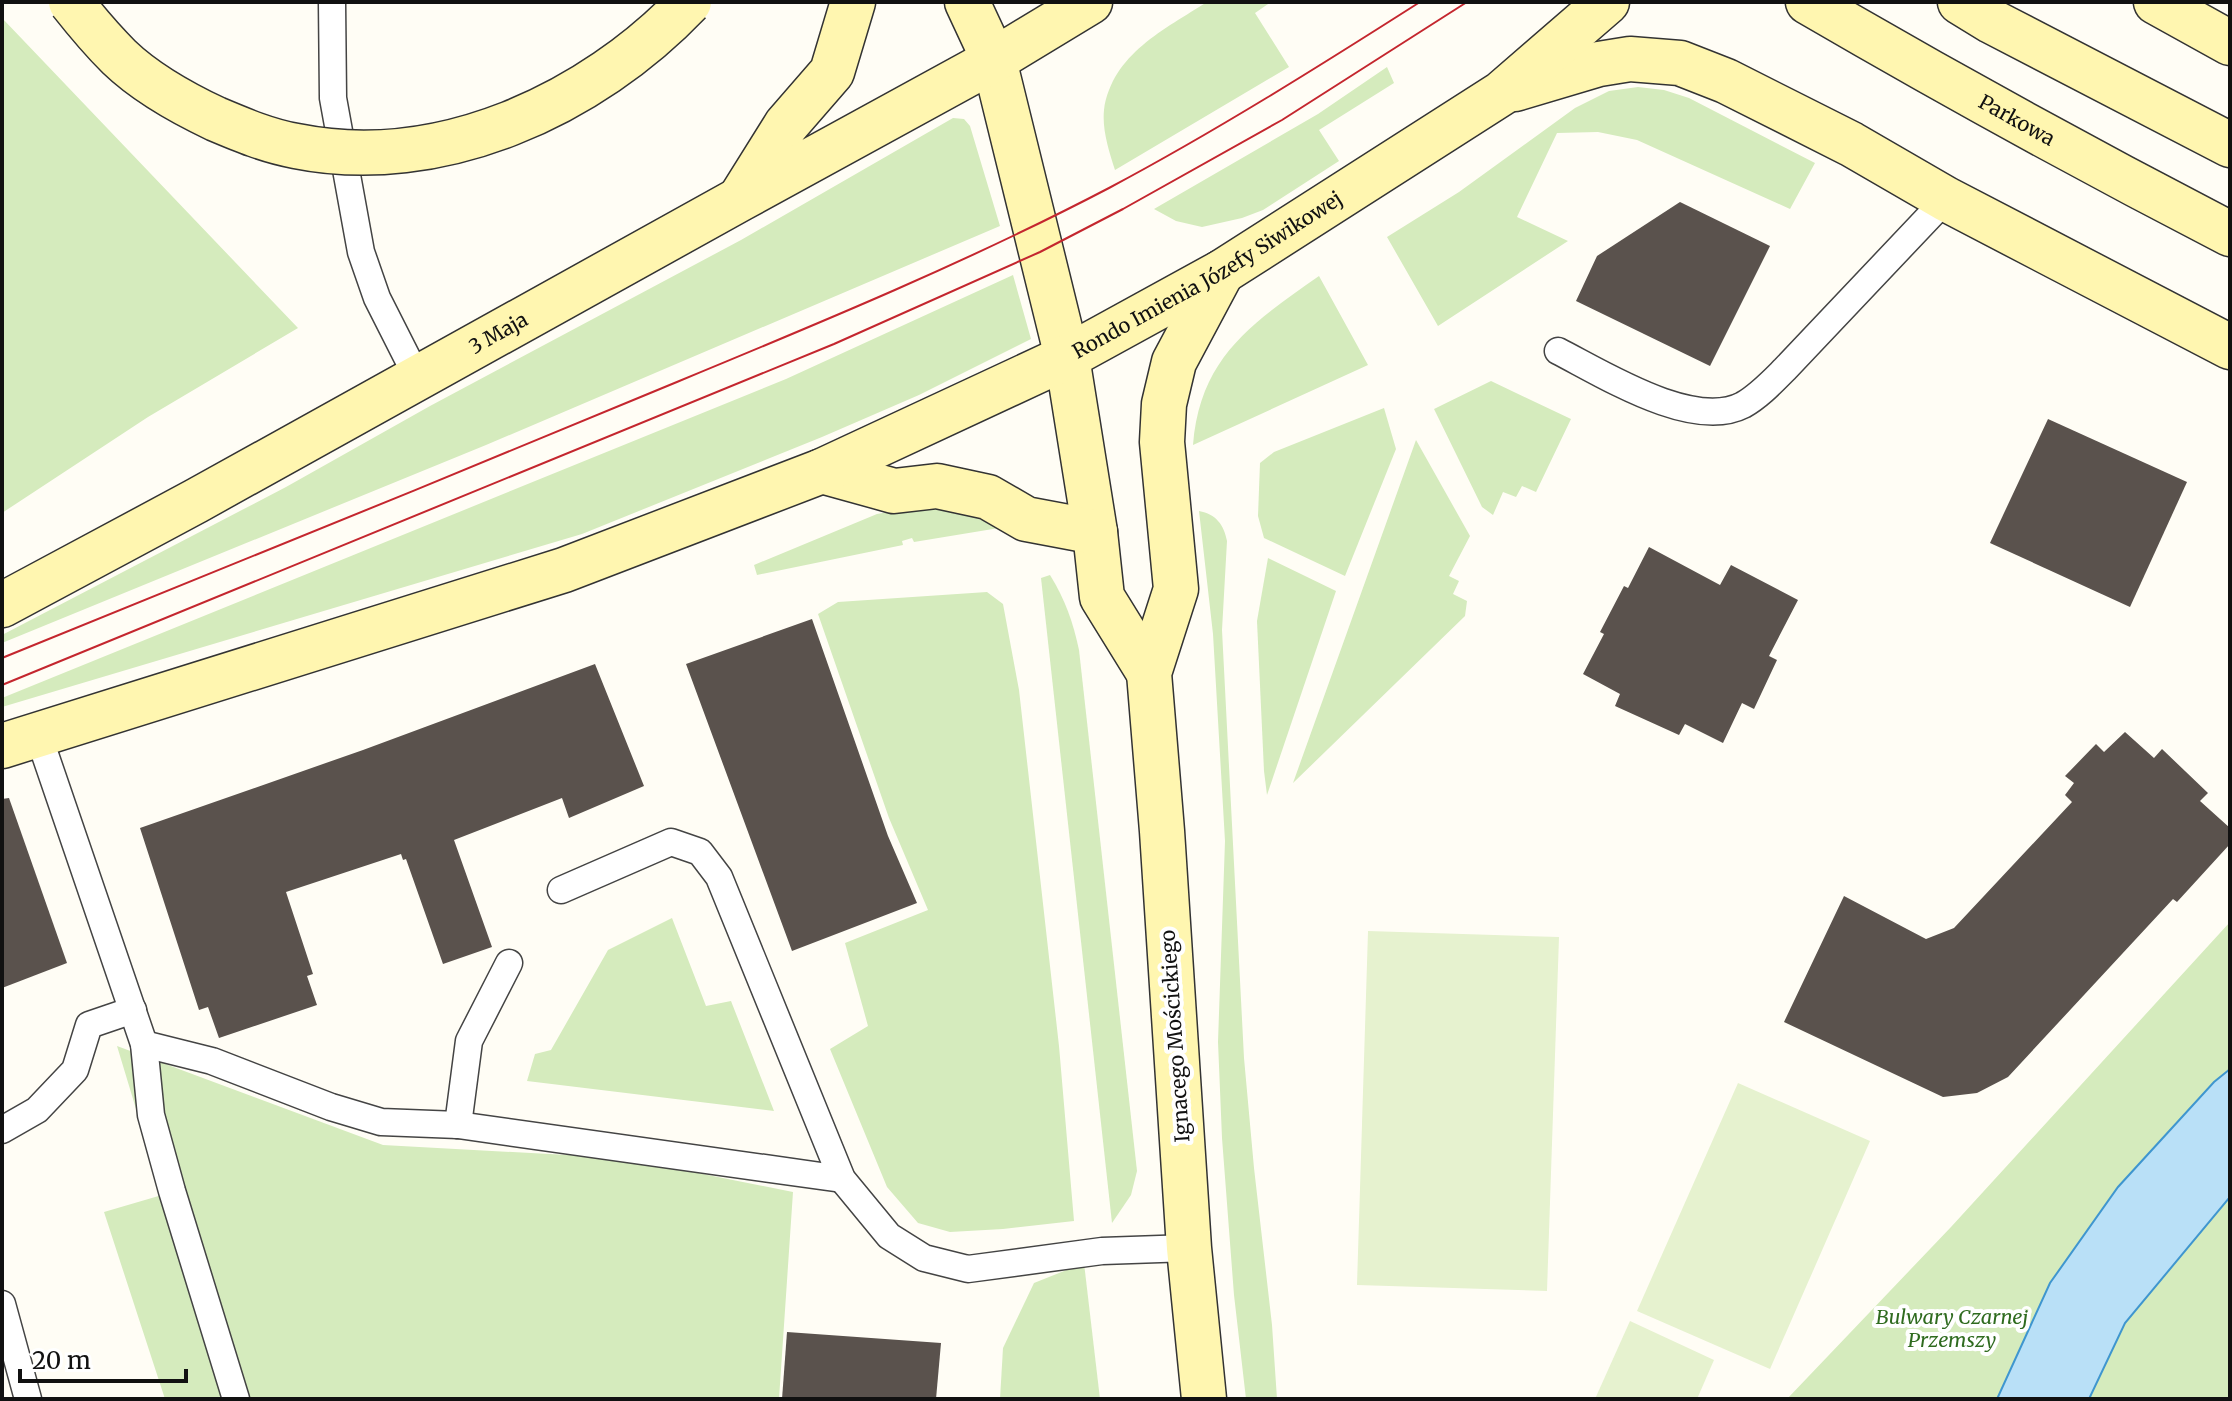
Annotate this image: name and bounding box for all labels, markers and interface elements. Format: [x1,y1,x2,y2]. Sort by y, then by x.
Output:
street label: Parkowa [1975,89,2060,151]
street label: Rondo Imienia Józefy Siwikowej [1068,186,1347,364]
street label: 3 Maja [464,306,532,359]
street label: Ignacego Mościckiego [1155,929,1194,1143]
park label: Bulwary Czarnej Przemszy [1876,1304,2028,1352]
scale bar [20,1333,186,1383]
text: 20 m [32,1345,91,1376]

